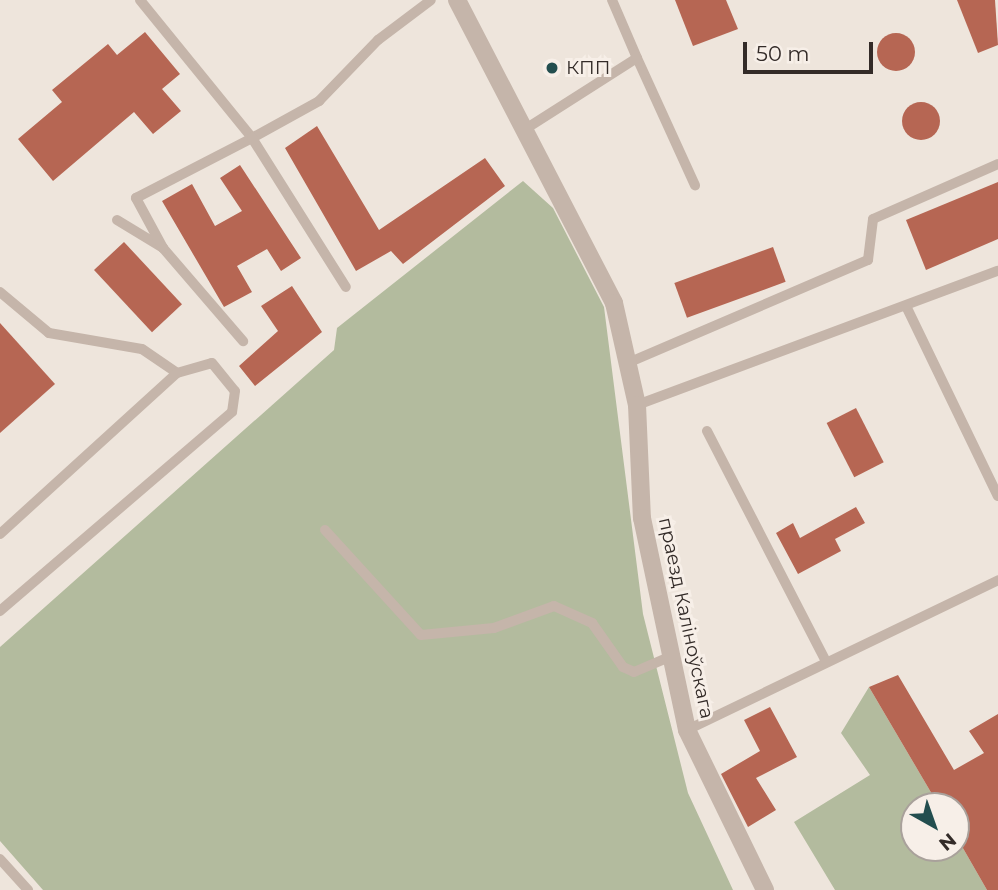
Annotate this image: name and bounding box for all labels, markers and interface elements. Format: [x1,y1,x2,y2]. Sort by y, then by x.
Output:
scale bar [746,28,876,72]
text: 50 m [756,41,810,66]
place label: КПП [566,57,610,79]
marker: КПП [544,60,560,76]
street label: праезд Каліноўскага [654,515,718,721]
north arrow [900,792,970,862]
text: N [934,828,961,856]

